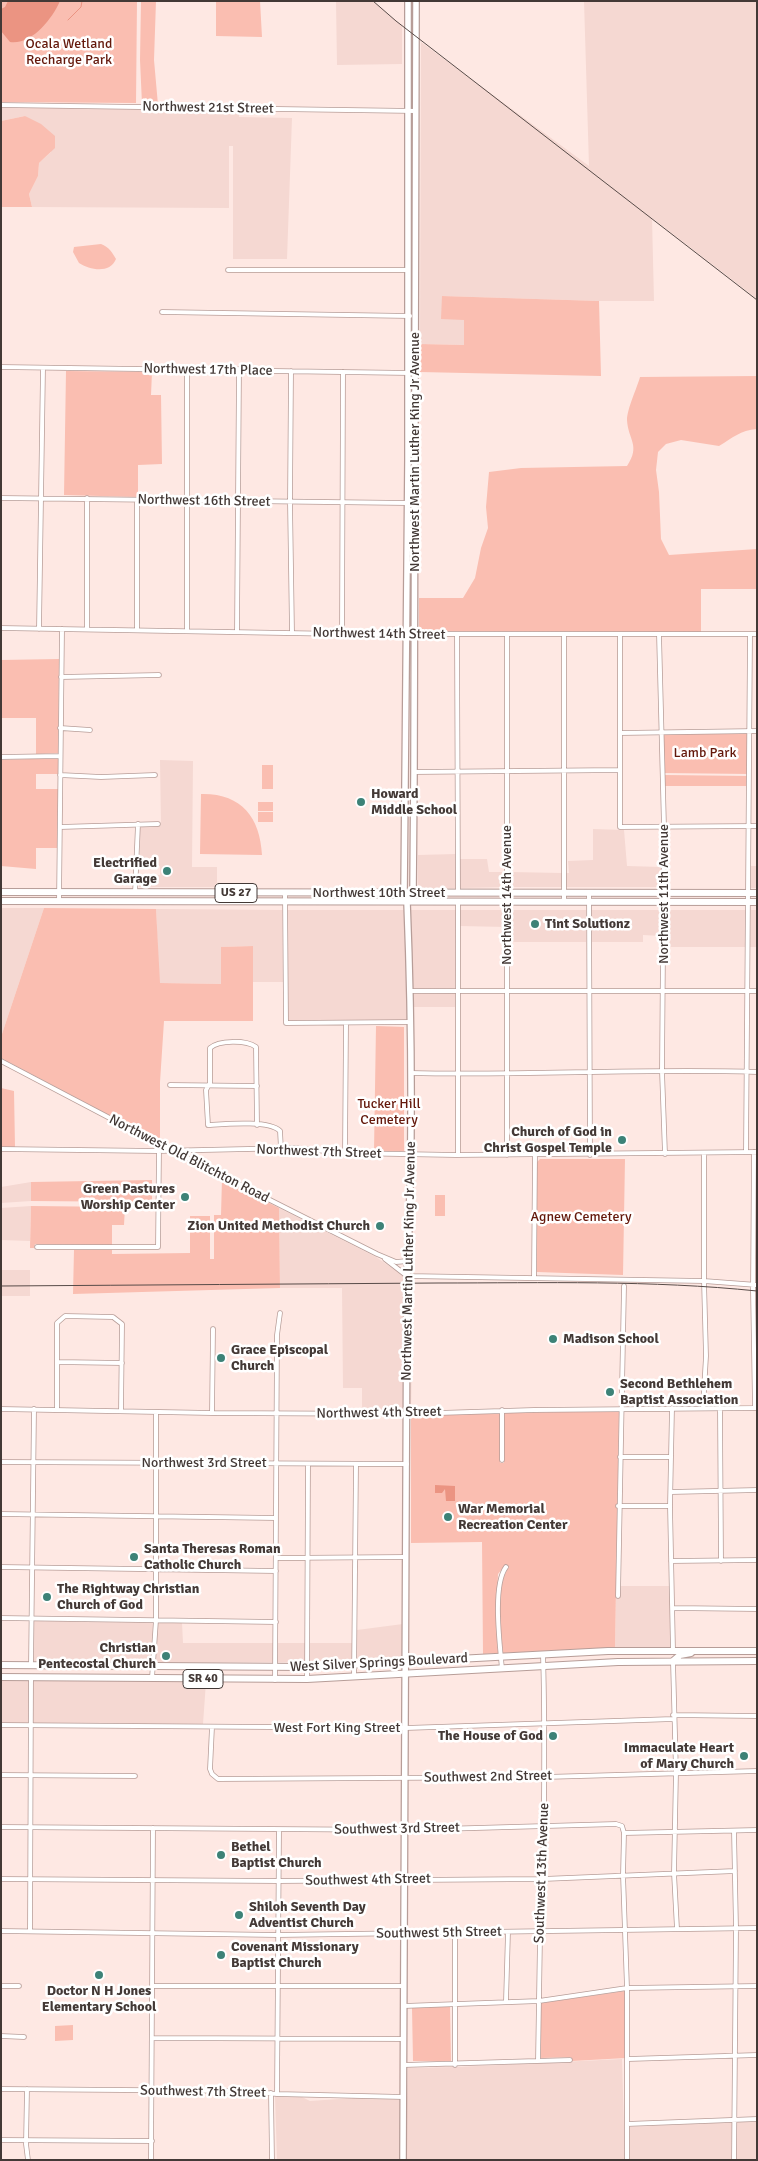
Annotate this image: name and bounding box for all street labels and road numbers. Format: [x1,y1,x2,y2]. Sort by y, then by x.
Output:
street label: Northwest 21st Street [142,98,274,118]
street label: Northwest Martin Luther King Jr Avenue [407,332,423,572]
street label: Northwest 17th Place [143,360,273,380]
street label: Northwest 16th Street [137,491,271,511]
street label: Northwest 14th Street [312,624,446,644]
street label: Northwest 11th Avenue [656,824,672,964]
street label: Northwest 14th Avenue [499,825,515,965]
road number: US 27 [215,884,257,902]
street label: Northwest 10th Street [313,885,445,901]
street label: Northwest Old Blitchton Road [106,1111,272,1207]
street label: Northwest 7th Street [256,1141,382,1163]
street label: Northwest Martin Luther King Jr Avenue [399,1141,419,1381]
street label: Northwest 4th Street [316,1404,442,1422]
street label: Northwest 3rd Street [141,1455,267,1471]
street label: West Silver Springs Boulevard [290,1650,468,1676]
road number: SR 40 [183,1670,223,1688]
street label: West Fort King Street [274,1720,400,1736]
street label: Southwest 2nd Street [424,1767,552,1787]
street label: Southwest 13th Avenue [531,1802,553,1944]
street label: Southwest 3rd Street [334,1820,460,1838]
street label: Southwest 4th Street [305,1871,431,1889]
street label: Southwest 5th Street [376,1924,502,1942]
street label: Southwest 7th Street [140,2083,266,2101]

